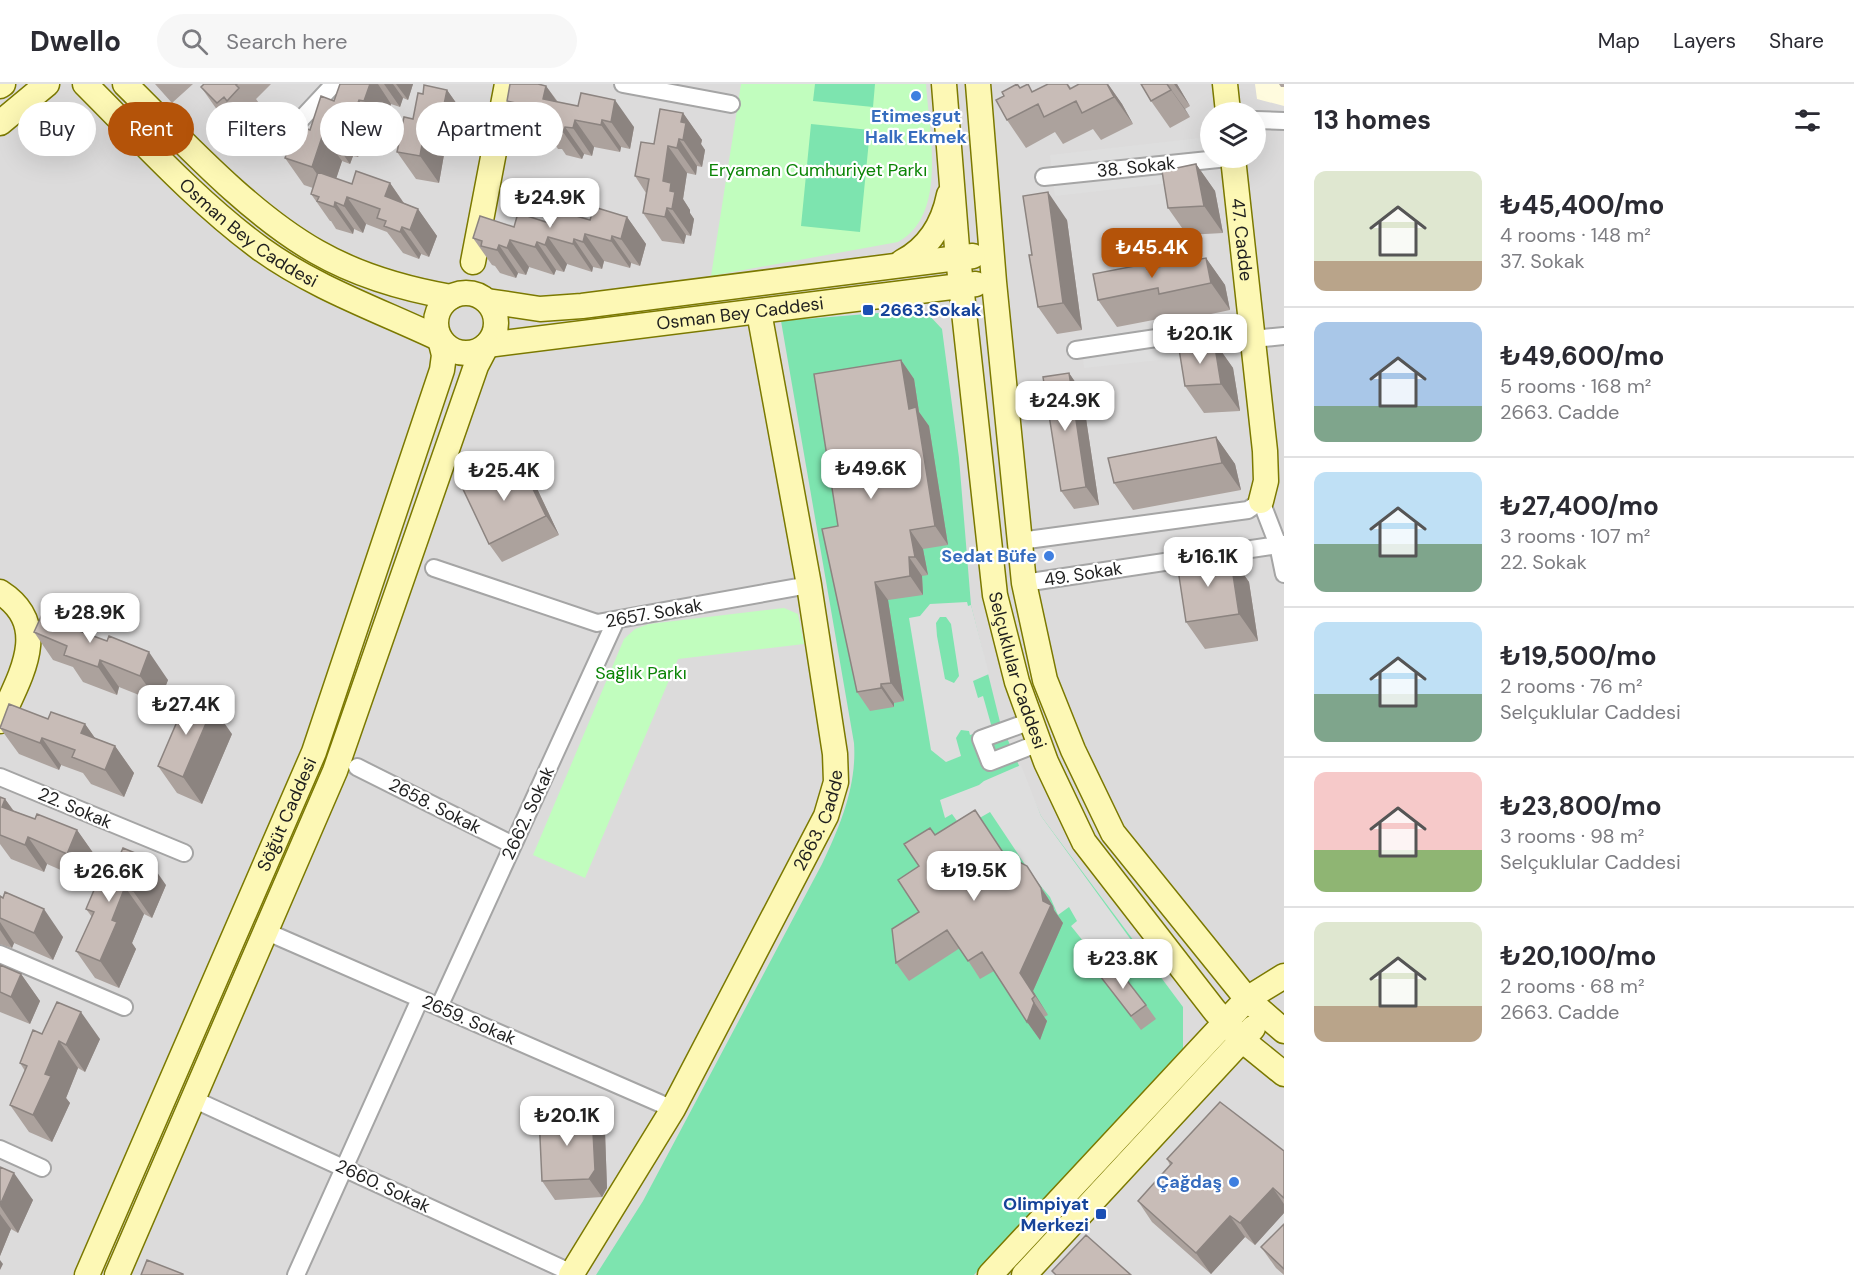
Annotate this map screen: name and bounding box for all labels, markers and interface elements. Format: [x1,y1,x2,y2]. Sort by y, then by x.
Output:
search box [157,14,577,68]
text: Dwello [30,23,121,60]
icon: search [178,25,211,58]
text: Search here [226,27,348,56]
text: Map [1598,27,1640,55]
text: Layers [1673,27,1736,55]
text: Share [1769,27,1824,55]
marker: Etimesgut Halk Ekmek [909,89,923,103]
chip: Buy [18,102,96,156]
chip: Rent [108,102,194,156]
chip: Filters [206,102,308,156]
chip: New [320,102,404,156]
chip: Apartment [416,102,563,156]
map controls [1200,102,1266,168]
button: layers [1200,102,1266,168]
text: 13 homes [1314,103,1431,137]
place label: Etimesgut Halk Ekmek [865,104,968,149]
icon: filters [1791,104,1824,137]
street label: 38. Sokak [1096,151,1176,183]
park label: Eryaman Cumhuriyet Parkı [709,158,927,182]
street label: Osman Bey Caddesi [174,173,322,293]
pin: ₺24.9K [501,178,599,229]
text: ₺24.9K [514,184,586,210]
text: ₺45,400/mo [1500,188,1664,222]
icon: home [1362,195,1434,267]
street label: 47. Cadde [1225,197,1258,282]
text: 4 rooms · 148 m² [1500,222,1651,248]
pin: ₺45.4K [1103,228,1201,279]
text: ₺45.4K [1115,234,1189,260]
text: 37. Sokak [1500,248,1585,274]
street label: Osman Bey Caddesi [655,291,825,336]
place label: 2663.Sokak [880,298,982,322]
marker: 2663.Sokak [861,303,875,317]
pin: ₺20.1K [1151,314,1249,365]
text: ₺20.1K [1167,320,1233,346]
text: ₺49,600/mo [1500,339,1664,373]
icon: home [1362,346,1434,418]
text: 5 rooms · 168 m² [1500,373,1651,399]
pin: ₺24.9K [1016,381,1114,432]
text: ₺24.9K [1029,387,1101,413]
text: 2663. Cadde [1500,399,1619,425]
pin: ₺49.6K [822,449,920,500]
pin: ₺25.4K [455,451,553,502]
text: ₺49.6K [835,455,907,481]
text: ₺25.4K [468,457,540,483]
text: ₺27,400/mo [1500,489,1659,523]
icon: home [1362,496,1434,568]
text: 3 rooms · 107 m² [1500,523,1650,549]
pin: ₺16.1K [1159,537,1257,588]
text: ₺16.1K [1178,543,1238,569]
place label: Sedat Büfe [941,544,1037,568]
marker: Sedat Büfe [1042,549,1056,563]
text: 22. Sokak [1500,549,1587,575]
street label: 49. Sokak [1042,556,1124,592]
street label: Selçuklular Caddesi [983,589,1052,752]
pin: ₺28.9K [41,593,139,644]
street label: 2657. Sokak [604,593,704,633]
text: ₺28.9K [55,599,125,625]
text: ₺19,500/mo [1500,639,1657,673]
icon: home [1362,646,1434,718]
park label: Sağlık Parkı [595,661,687,685]
text: 2 rooms · 76 m² [1500,673,1643,699]
pin: ₺27.4K [137,685,235,736]
text: ₺27.4K [152,691,220,717]
text: Selçuklular Caddesi [1500,699,1681,725]
street label: Söğüt Caddesi [252,754,322,875]
street label: 2662. Sokak [496,763,560,863]
street label: 2663. Cadde [788,770,848,875]
street label: 2658. Sokak [385,772,485,840]
street label: 22. Sokak [34,782,116,834]
text: ₺23,800/mo [1500,789,1662,823]
icon: home [1362,796,1434,868]
text: 3 rooms · 98 m² [1500,823,1644,849]
text: Selçuklular Caddesi [1500,849,1681,875]
pin: ₺19.5K [925,851,1023,902]
pin: ₺26.6K [60,852,158,903]
text: ₺19.5K [941,857,1007,883]
text: ₺26.6K [74,858,144,884]
pin: ₺23.8K [1074,939,1172,990]
text: ₺20,100/mo [1500,939,1656,973]
text: ₺23.8K [1088,945,1158,971]
icon: home [1362,946,1434,1018]
text: 2 rooms · 68 m² [1500,973,1645,999]
street label: 2659. Sokak [418,989,520,1051]
text: 2663. Cadde [1500,999,1619,1025]
pin: ₺20.1K [518,1096,616,1147]
text: ₺20.1K [534,1102,600,1128]
street label: 2660. Sokak [332,1154,434,1218]
place label: Çağdaş [1156,1170,1222,1194]
marker: Çağdaş [1227,1175,1241,1189]
place label: Olimpiyat Merkezi [1003,1192,1089,1237]
marker: Olimpiyat Merkezi [1094,1207,1108,1221]

